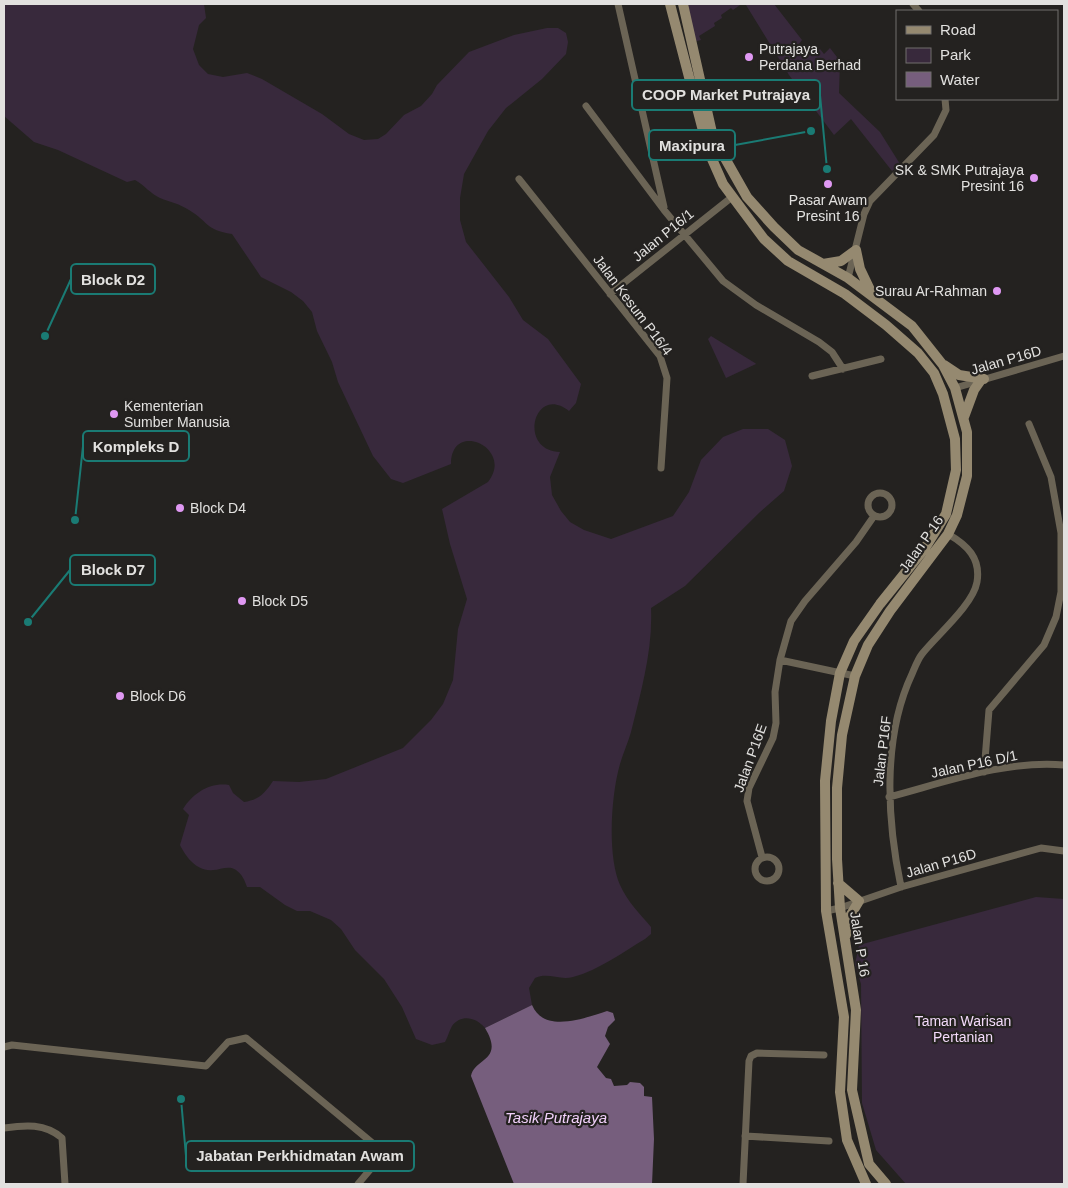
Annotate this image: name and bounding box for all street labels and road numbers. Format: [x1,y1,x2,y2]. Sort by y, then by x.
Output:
street label: Jalan P16/1 [629,205,697,264]
street label: Jalan Kesum P16/4 [590,252,676,358]
street label: Jalan P16D [969,342,1043,378]
street label: Jalan P 16 [896,512,947,576]
street label: Jalan P16F [870,715,894,787]
street label: Jalan P16E [730,722,770,794]
street label: Jalan P16 D/1 [929,747,1019,781]
street label: Jalan P16D [904,845,978,881]
street label: Jalan P 16 [847,910,873,978]

